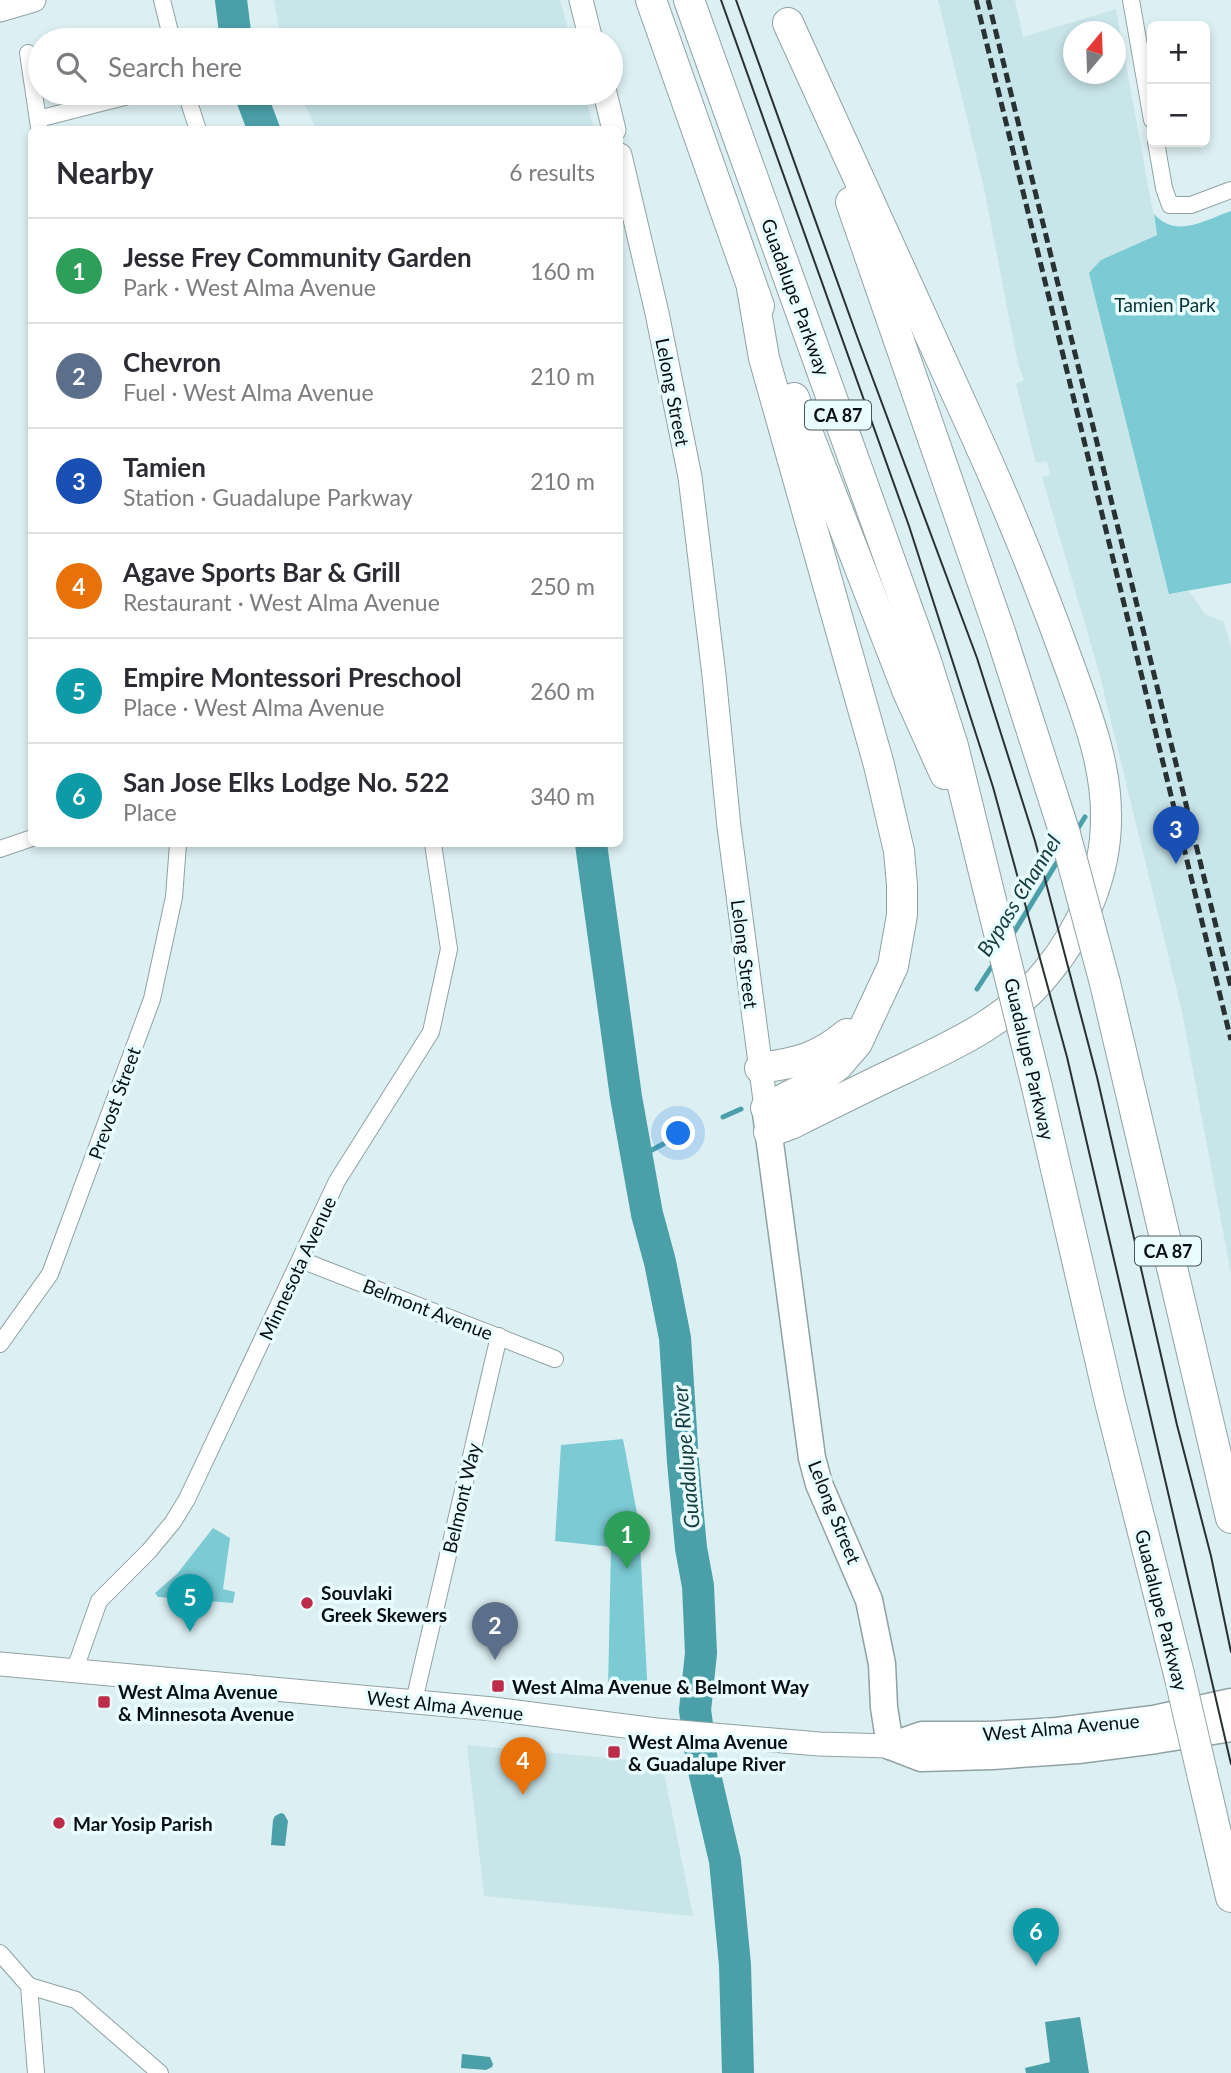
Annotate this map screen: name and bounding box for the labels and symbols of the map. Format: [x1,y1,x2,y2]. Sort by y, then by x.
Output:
north arrow [1063,21,1126,84]
street label: Guadalupe Parkway [757,215,835,379]
park label: Tamien Park [1114,293,1216,316]
street label: Lelong Street [651,336,695,448]
road number: CA 87 [805,400,871,430]
pin: 3 [1153,806,1199,864]
water label: Bypass Channel [971,830,1065,960]
street label: Lelong Street [727,898,763,1010]
street label: Guadalupe Parkway [1000,976,1060,1142]
street label: Prevost Street [83,1044,145,1162]
your location [661,1116,695,1150]
street label: Minnesota Avenue [254,1193,340,1343]
road number: CA 87 [1135,1236,1201,1266]
street label: Belmont Avenue [360,1274,496,1344]
water label: Guadalupe River [666,1384,704,1530]
street label: Belmont Way [437,1440,485,1555]
street label: Lelong Street [804,1457,866,1567]
pin: 1 [604,1511,650,1569]
street label: Guadalupe Parkway [1131,1527,1193,1693]
pin: 5 [167,1574,213,1632]
place label: Souvlaki Greek Skewers [321,1581,447,1626]
marker: Souvlaki Greek Skewers [299,1595,315,1611]
pin: 2 [472,1602,518,1660]
place label: West Alma Avenue & Belmont Way [512,1675,810,1698]
marker: West Alma Avenue & Belmont Way [490,1678,506,1694]
place label: West Alma Avenue & Minnesota Avenue [118,1680,294,1725]
street label: West Alma Avenue [366,1685,524,1725]
marker: West Alma Avenue & Minnesota Avenue [96,1694,112,1710]
street label: West Alma Avenue [982,1709,1140,1745]
place label: West Alma Avenue & Guadalupe River [628,1730,788,1775]
pin: 4 [500,1737,546,1795]
marker: West Alma Avenue & Guadalupe River [606,1744,622,1760]
place label: Mar Yosip Parish [73,1812,213,1835]
marker: Mar Yosip Parish [51,1815,67,1831]
pin: 6 [1013,1908,1059,1966]

